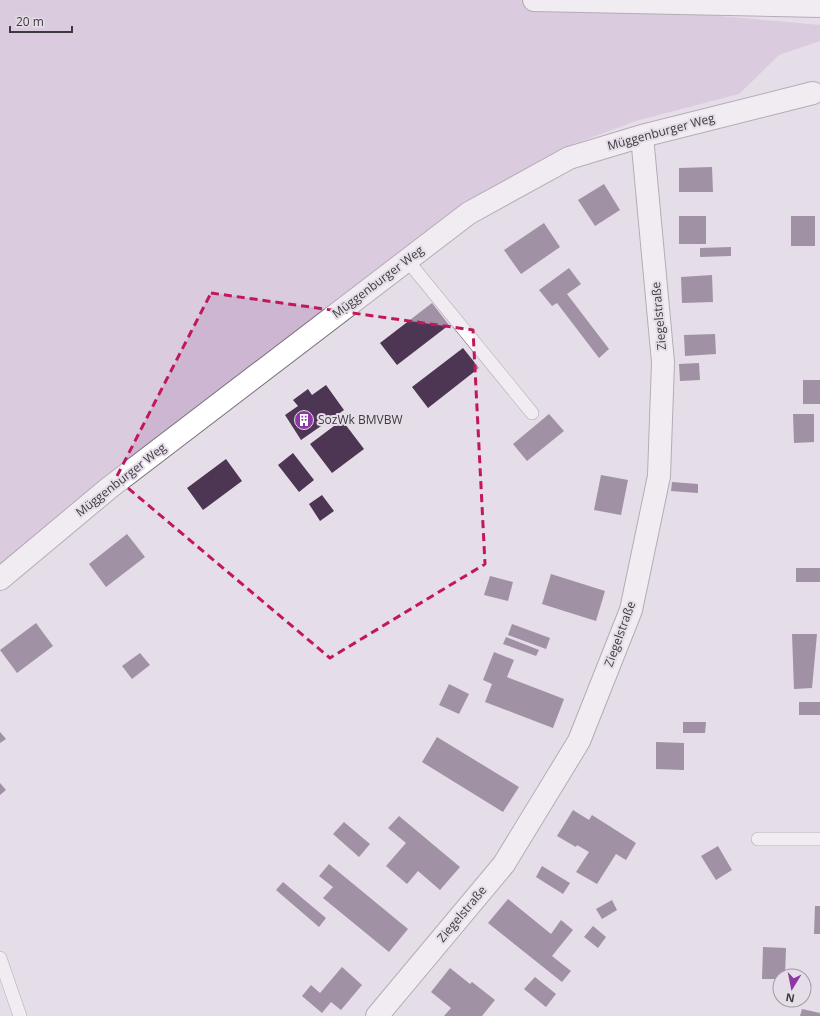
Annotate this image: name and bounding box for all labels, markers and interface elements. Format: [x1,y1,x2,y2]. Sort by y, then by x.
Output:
scale bar [10,8,72,34]
text: 20 m [16,13,44,30]
street label: Müggenburger Weg [605,109,717,154]
street label: Müggenburger Weg [328,241,427,322]
street label: Ziegelstraße [647,281,670,351]
building icon: SozWk BMVBW [293,409,315,431]
place label: SozWk BMVBW [318,411,402,428]
street label: Müggenburger Weg [72,439,170,520]
street label: Ziegelstraße [600,598,639,669]
street label: Ziegelstraße [433,882,490,945]
north arrow [772,968,812,1008]
text: N [784,990,796,1007]

